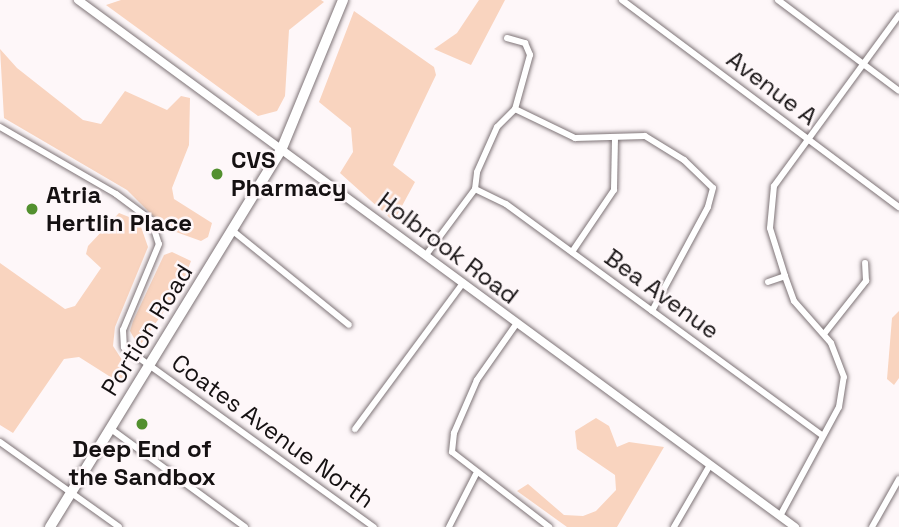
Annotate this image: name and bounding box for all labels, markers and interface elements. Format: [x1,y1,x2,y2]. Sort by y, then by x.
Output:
street label: Avenue A [721,45,823,131]
place label: CVS Pharmacy [231,146,347,202]
marker: CVS Pharmacy [209,166,225,182]
place label: Atria Hertlin Place [46,181,192,237]
street label: Holbrook Road [372,186,524,310]
marker: Atria Hertlin Place [24,201,40,217]
street label: Bea Avenue [599,243,725,345]
street label: Portion Road [95,259,199,401]
street label: Coates Avenue North [166,348,380,514]
marker: Deep End of the Sandbox [134,416,150,432]
place label: Deep End of the Sandbox [68,435,216,491]

